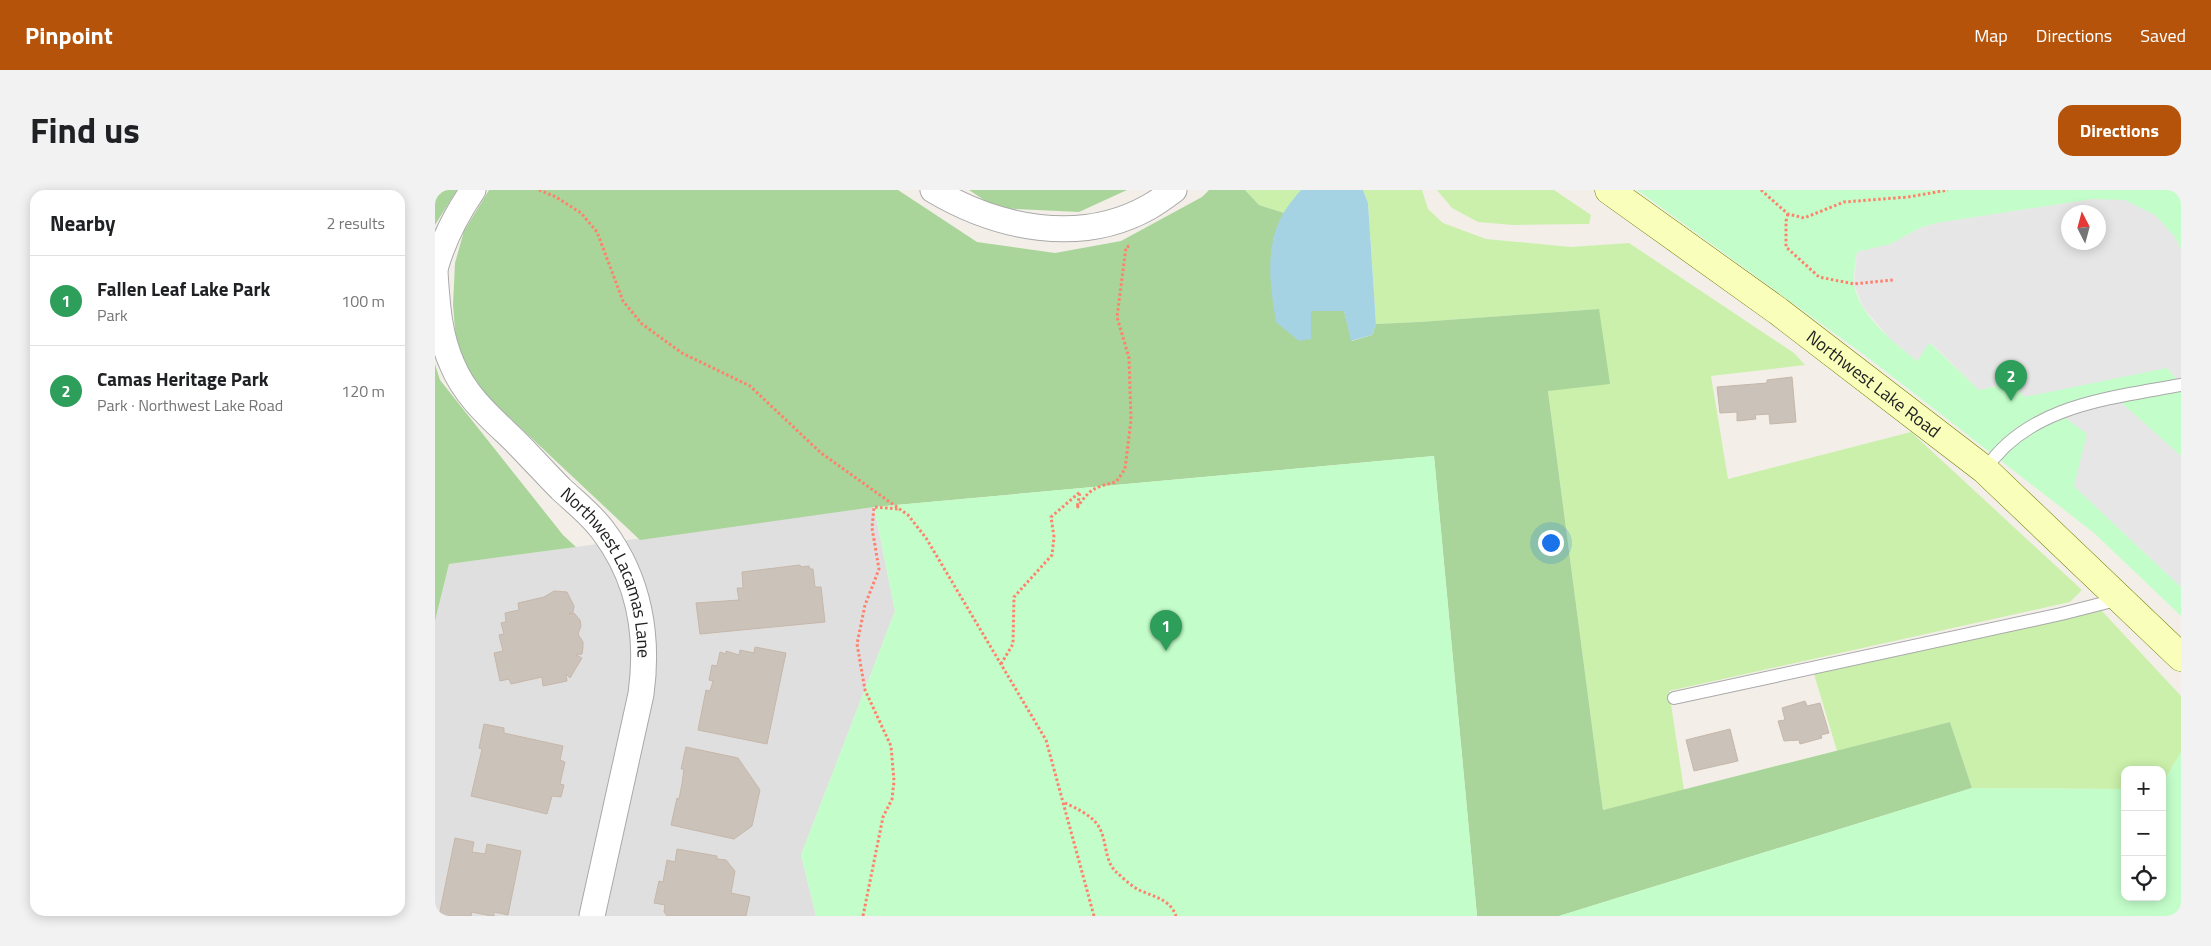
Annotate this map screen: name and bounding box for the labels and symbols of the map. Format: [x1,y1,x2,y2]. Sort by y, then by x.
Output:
north arrow [2061,205,2106,250]
street label: Northwest Lake Road [1801,323,1947,444]
pin: 2 [1995,360,2027,401]
street label: Northwest Lacamas Lane [554,481,658,658]
your location [1538,530,1564,556]
pin: 1 [1150,610,1182,651]

